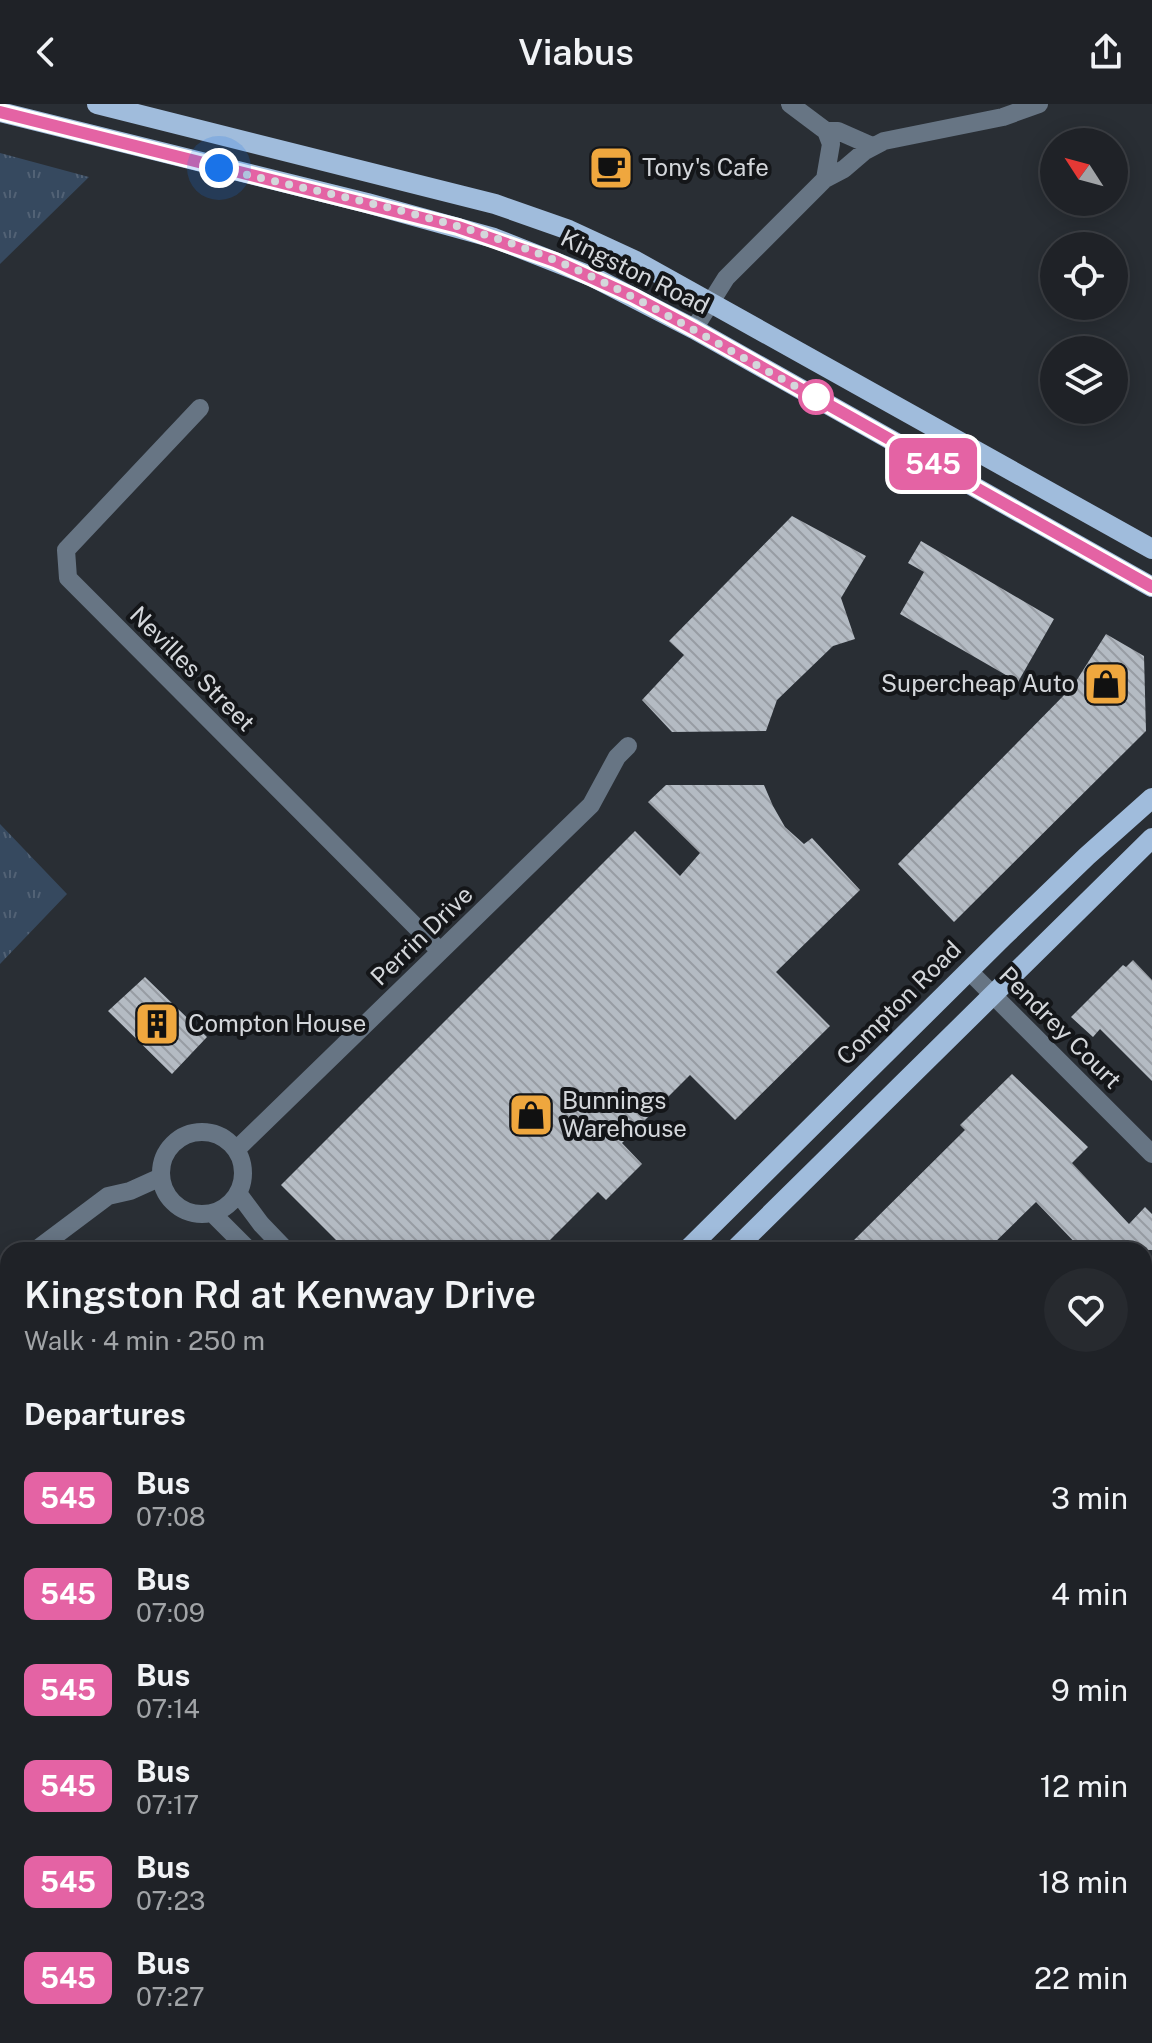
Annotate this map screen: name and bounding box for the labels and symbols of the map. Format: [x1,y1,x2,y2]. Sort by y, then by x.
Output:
north arrow [1040,128,1128,216]
cafe icon: Tony's Cafe [587,144,635,192]
your location [199,148,239,188]
place label: Tony's Cafe [642,153,769,181]
street label: Kingston Road [557,223,714,319]
unlabelled marker [799,380,833,414]
line badge: 545 [887,438,979,490]
street label: Nevilles Street [125,600,261,736]
shop icon: Supercheap Auto [1082,660,1130,708]
place label: Supercheap Auto [881,669,1075,697]
street label: Perrin Drive [365,880,478,991]
street label: Compton Road [831,935,966,1070]
street label: Pendrey Court [994,961,1127,1094]
building icon: Compton House [133,1000,181,1048]
place label: Compton House [188,1009,366,1037]
place label: Bunnings Warehouse [562,1086,687,1142]
shop icon: Bunnings Warehouse [507,1091,555,1139]

